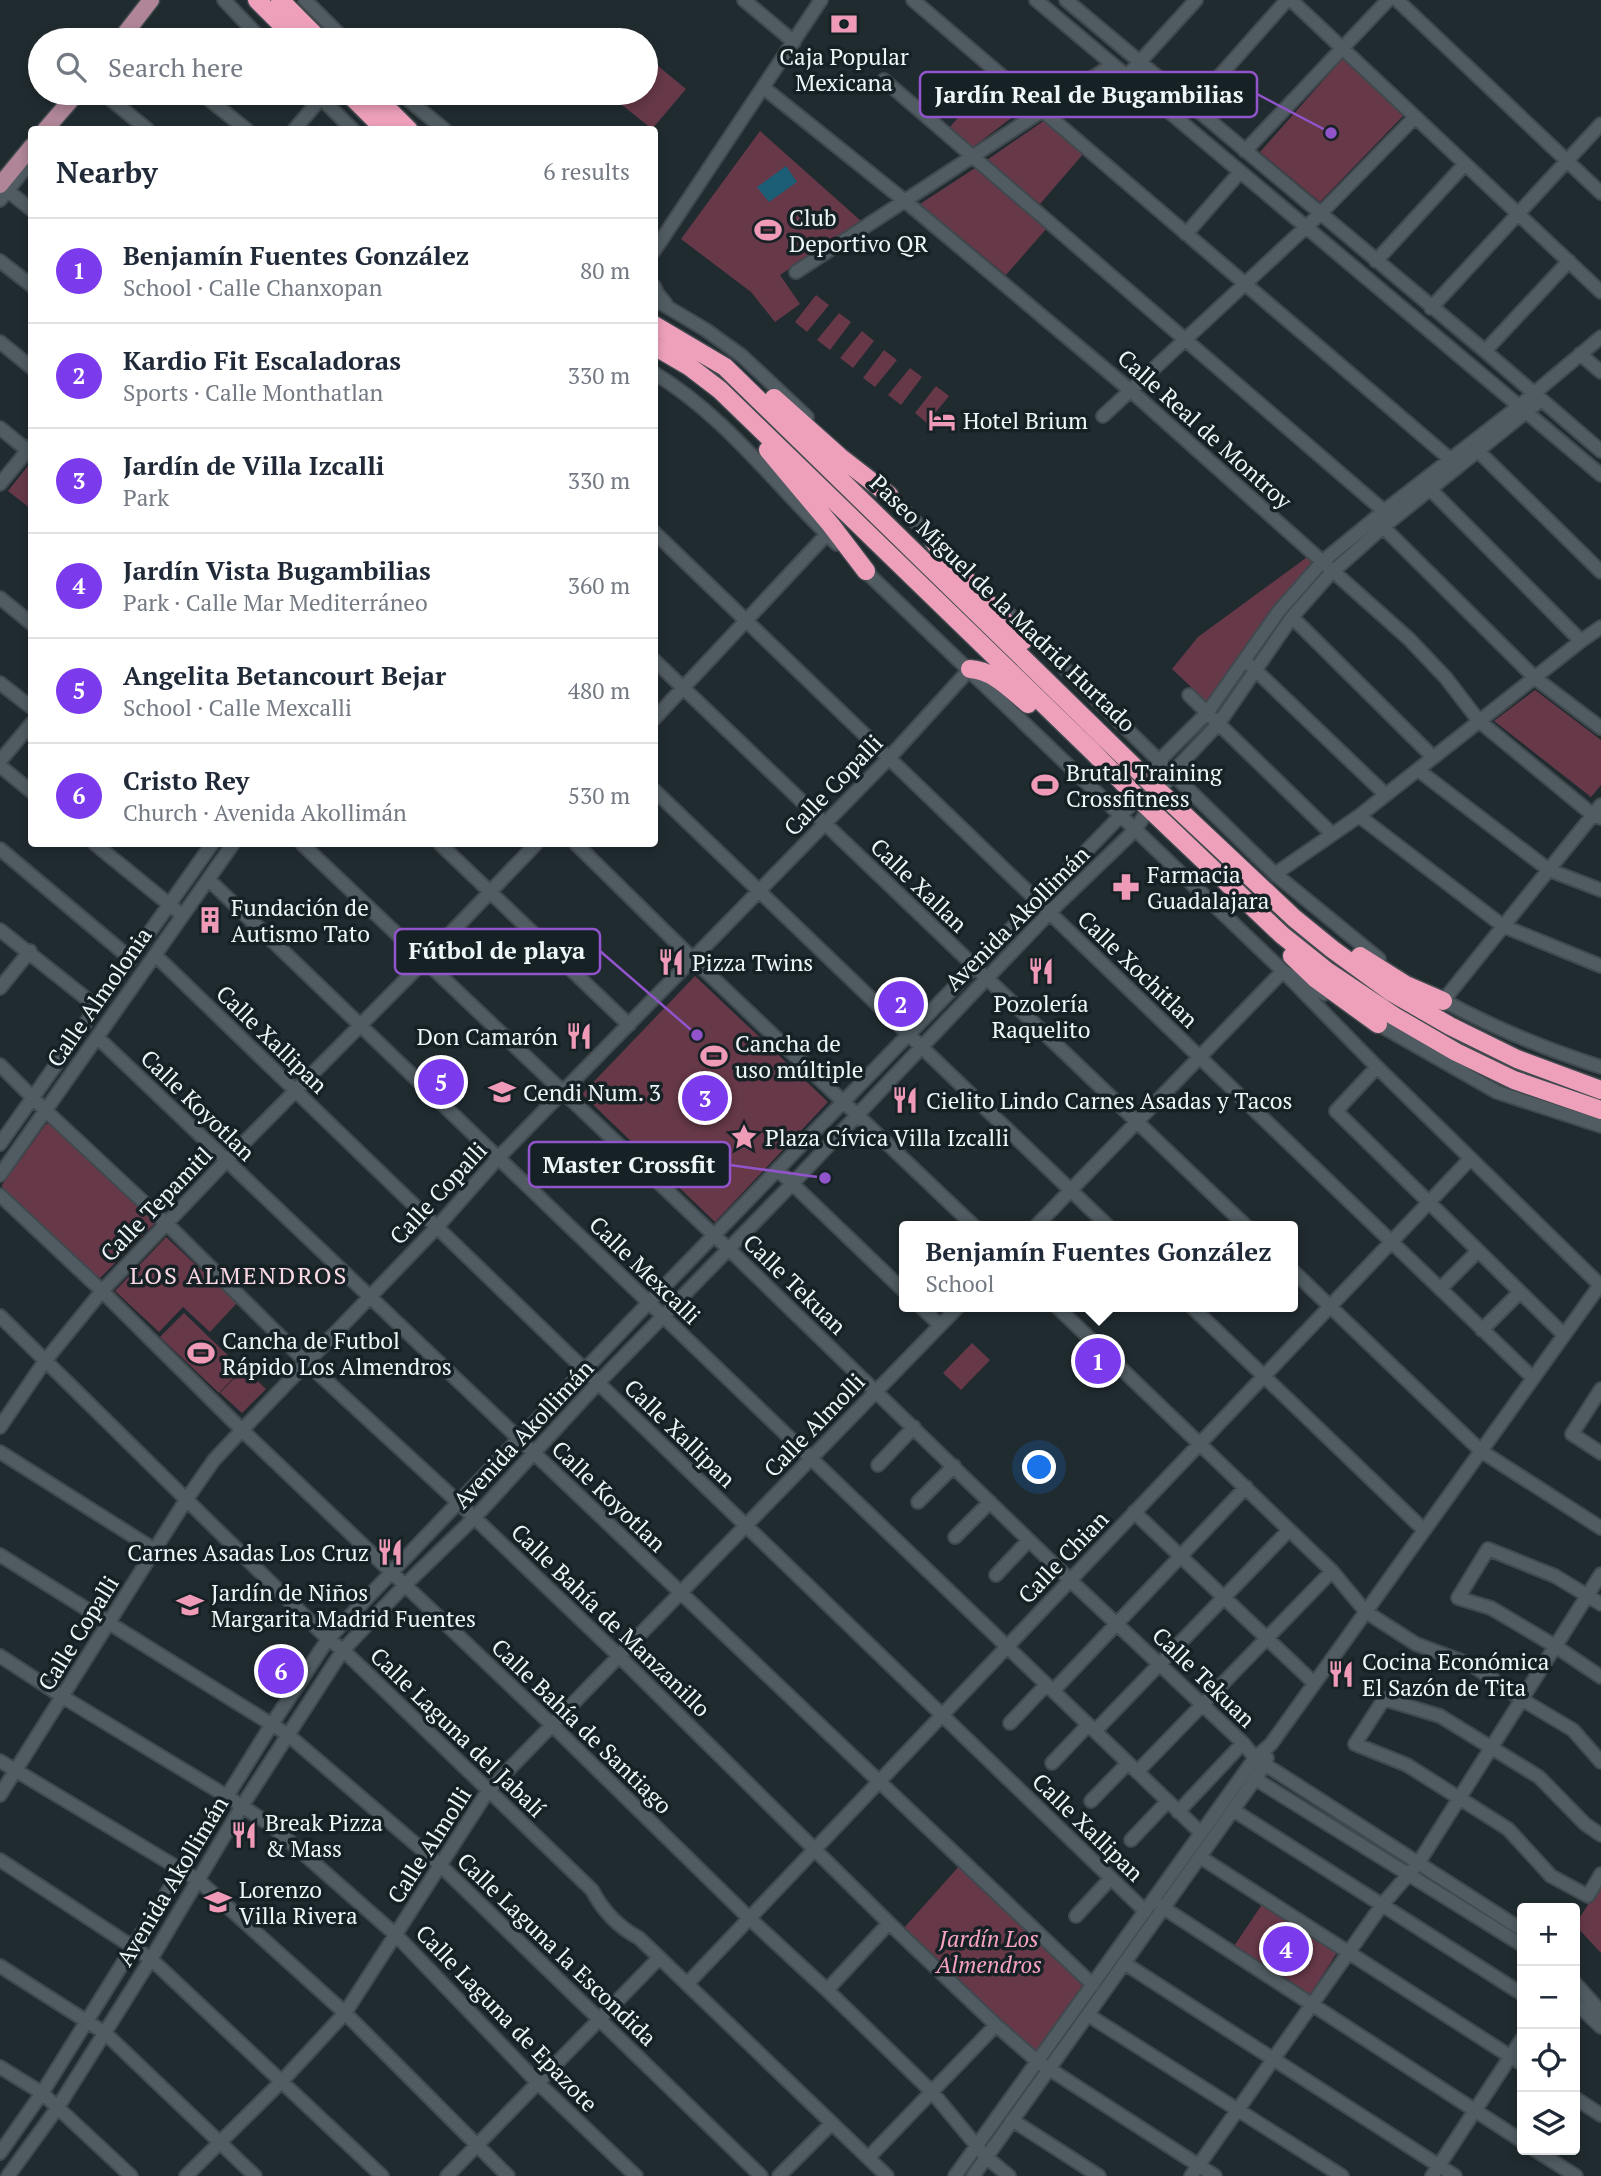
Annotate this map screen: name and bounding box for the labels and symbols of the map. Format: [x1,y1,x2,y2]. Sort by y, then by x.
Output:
bank icon: Caja Popular Mexicana [829,9,859,39]
place label: Caja Popular Mexicana [779,41,909,98]
callout: Jardín Real de Bugambilias [920,72,1257,117]
text: Jardín Real de Bugambilias [934,78,1244,110]
place label: Club Deportivo QR [789,202,928,259]
sports icon: Club Deportivo QR [753,215,783,245]
street label: Calle Real de Montroy [1111,342,1299,516]
hotel icon: Hotel Brium [927,405,957,435]
place label: Hotel Brium [963,405,1088,436]
street label: Paseo Miguel de la Madrid Hurtado [863,467,1143,739]
street label: Calle Copalli [777,727,889,842]
place label: Brutal Training Crossfitness [1066,757,1223,814]
sports icon: Brutal Training Crossfitness [1030,770,1060,800]
street label: Calle Xallan [864,831,974,939]
street label: Avenida Akollimán [938,839,1096,997]
place label: Farmacia Guadalajara [1147,859,1270,916]
pharmacy icon: Farmacia Guadalajara [1111,872,1141,902]
place label: Fundación de Autismo Tato [231,892,370,949]
street label: Calle Xochitlan [1071,904,1205,1035]
building icon: Fundación de Autismo Tato [195,905,225,935]
street label: Calle Almolonia [39,921,159,1073]
callout: Fútbol de playa [395,929,600,974]
text: Fútbol de playa [409,934,586,966]
restaurant icon: Pizza Twins [656,947,686,977]
place label: Pizza Twins [692,947,813,978]
restaurant icon: Pozolería Raquelito [1026,956,1056,986]
street label: Calle Xallipan [210,978,335,1100]
pin: 2 [878,978,924,1030]
place label: Pozolería Raquelito [992,988,1090,1045]
place label: Don Camarón [417,1021,558,1052]
restaurant icon: Don Camarón [564,1021,594,1051]
place label: Cancha de uso múltiple [735,1028,863,1085]
sports icon: Cancha de uso múltiple [699,1041,729,1071]
street label: Calle Koyotlan [134,1042,262,1168]
pin: 5 [418,1056,464,1108]
pin: 3 [682,1072,728,1124]
school or university icon: Cendi Num. 3 [487,1077,517,1107]
place label: Cendi Num. 3 [523,1077,661,1108]
restaurant icon: Cielito Lindo Carnes Asadas y Tacos [890,1085,920,1115]
place label: Cielito Lindo Carnes Asadas y Tacos [926,1085,1292,1116]
place icon: Plaza Cívica Villa Izcalli [729,1122,759,1152]
place label: Plaza Cívica Villa Izcalli [765,1122,1009,1153]
street label: Calle Copalli [382,1135,494,1251]
street label: Calle Tepamitl [93,1140,219,1268]
callout: Master Crossfit [529,1142,730,1187]
text: Master Crossfit [542,1148,716,1180]
street label: Calle Mexcalli [583,1209,707,1331]
street label: Calle Tekuan [737,1227,854,1341]
district label: LOS ALMENDROS [130,1259,348,1291]
place label: Cancha de Futbol Rápido Los Almendros [222,1325,452,1382]
pin: 1 [1075,1335,1121,1387]
sports icon: Cancha de Futbol Rápido Los Almendros [186,1338,216,1368]
street label: Avenida Akollimán [446,1353,600,1515]
street label: Calle Almolli [757,1366,871,1484]
street label: Calle Xallipan [618,1372,743,1494]
street label: Calle Koyotlan [545,1433,673,1559]
your location [1022,1450,1056,1484]
street label: Calle Chian [1011,1504,1115,1610]
street label: Calle Bahía de Manzanillo [505,1516,717,1724]
place label: Carnes Asadas Los Cruz [127,1537,369,1568]
restaurant icon: Carnes Asadas Los Cruz [375,1537,405,1567]
street label: Calle Copalli [30,1570,126,1696]
place label: Jardín de Niños Margarita Madrid Fuentes [211,1577,476,1634]
school or university icon: Jardín de Niños Margarita Madrid Fuentes [175,1590,205,1620]
street label: Calle Tekuan [1146,1620,1263,1734]
street label: Calle Bahía de Santiago [485,1631,679,1821]
street label: Calle Laguna del Jabalí [364,1640,552,1824]
pin: 6 [258,1645,304,1697]
place label: Cocina Económica El Sazón de Tita [1362,1646,1550,1703]
restaurant icon: Cocina Económica El Sazón de Tita [1326,1659,1356,1689]
street label: Calle Xallipan [1026,1766,1151,1888]
street label: Calle Almolli [380,1781,478,1909]
street label: Avenida Akollimán [109,1790,235,1972]
place label: Break Pizza & Mass [265,1807,383,1864]
restaurant icon: Break Pizza & Mass [229,1820,259,1850]
street label: Calle Laguna la Escondida [451,1845,664,2053]
place label: Lorenzo Villa Rivera [239,1874,358,1931]
school or university icon: Lorenzo Villa Rivera [203,1887,233,1917]
street label: Calle Laguna de Epazote [409,1918,605,2118]
park label: Jardín Los Almendros [934,1923,1042,1980]
pin: 4 [1263,1923,1309,1975]

